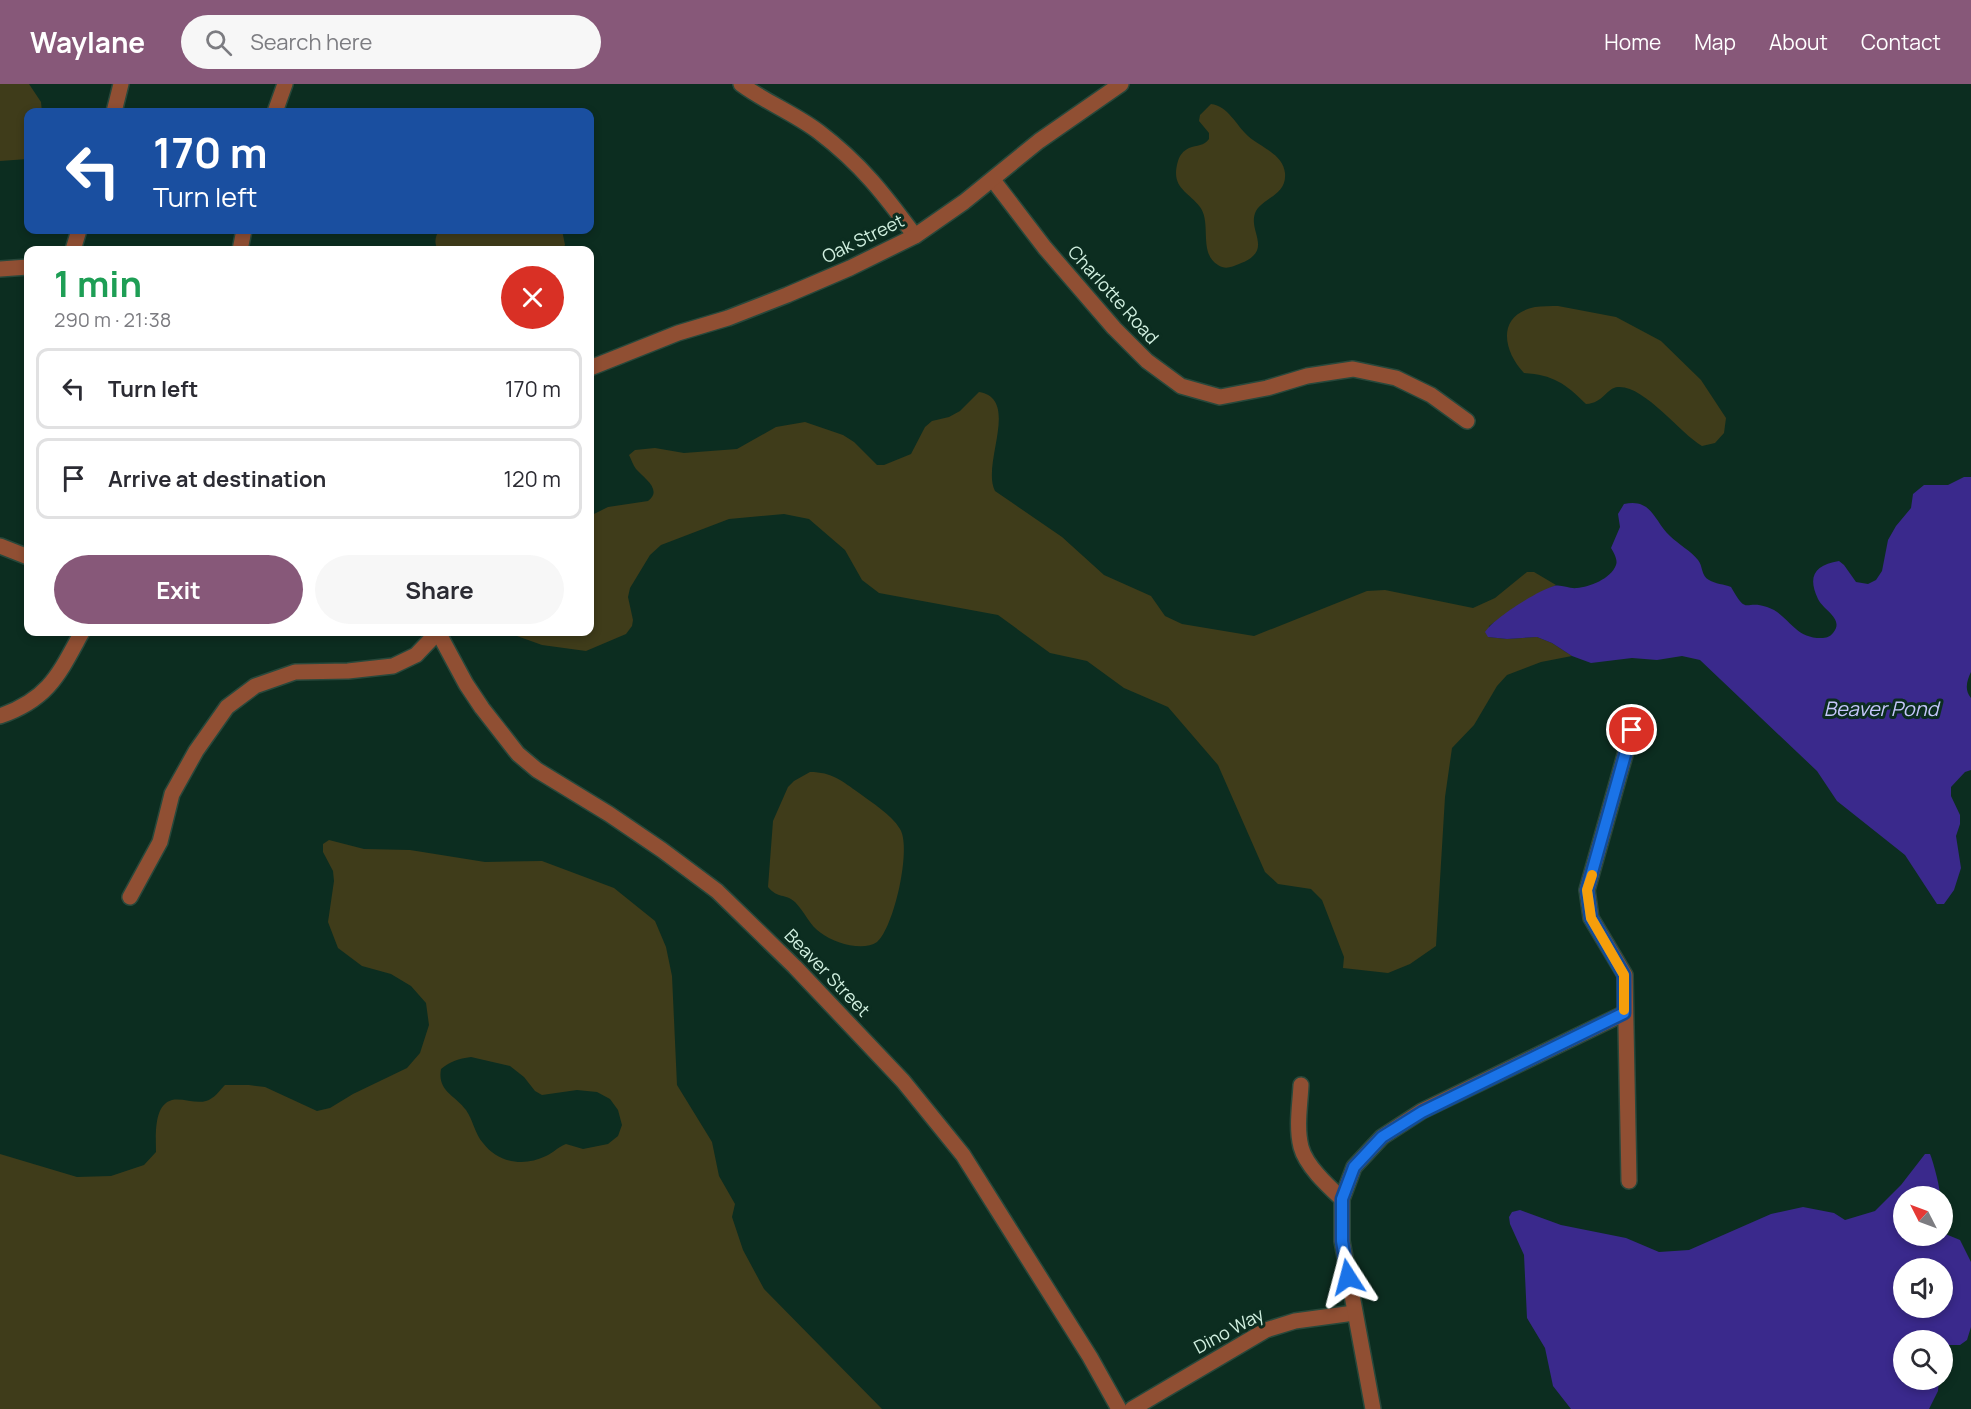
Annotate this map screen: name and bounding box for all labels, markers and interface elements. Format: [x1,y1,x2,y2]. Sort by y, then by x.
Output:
search box [181,15,601,69]
text: Waylane [30,23,145,61]
icon: search [202,26,235,59]
text: Search here [250,27,372,57]
text: Home [1604,28,1661,56]
text: Map [1694,28,1736,56]
text: About [1769,28,1828,56]
text: Contact [1861,28,1941,56]
text: 170 m [153,123,268,181]
icon: left [54,132,132,210]
text: Turn left [153,178,257,215]
street label: Oak Street [818,208,908,268]
street label: Charlotte Road [1063,240,1164,349]
text: 1 min [54,259,142,308]
button: close [501,266,564,329]
text: 290 m · 21:38 [54,306,171,333]
icon: left [57,372,90,405]
text: Turn left [108,374,198,404]
text: 170 m [505,374,561,404]
icon: arrive [57,462,90,495]
text: Arrive at destination [108,464,326,494]
text: 120 m [503,464,561,494]
button: Exit [54,555,303,624]
button: Share [315,555,564,624]
water label: Beaver Pond [1824,695,1941,722]
pin [1606,704,1657,755]
icon: arrive [1615,713,1648,746]
street label: Beaver Street [780,923,876,1021]
north arrow [1893,1186,1953,1246]
map controls [1893,1186,1953,1390]
position arrow [1316,1245,1380,1309]
button: sound [1893,1258,1953,1318]
street label: Dino Way [1189,1301,1268,1359]
button: search [1893,1330,1953,1390]

